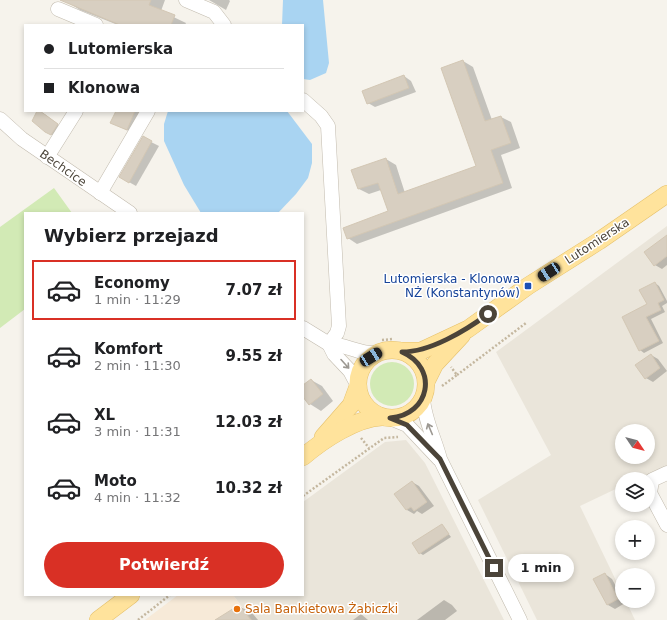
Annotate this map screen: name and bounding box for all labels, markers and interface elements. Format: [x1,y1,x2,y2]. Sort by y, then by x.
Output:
text: Lutomierska [68,40,173,58]
text: Klonowa [68,79,140,97]
street label: Bechcice [37,147,89,189]
street label: Lutomierska [562,215,632,267]
text: Wybierz przejazd [44,225,219,246]
car [536,260,562,284]
icon: car [46,272,82,308]
place label: Lutomierska - Klonowa NŻ (Konstantynów) [384,272,520,300]
text: Economy [94,274,170,292]
text: 7.07 zł [225,281,282,299]
marker: Lutomierska - Klonowa NŻ (Konstantynów) [523,281,533,291]
text: 1 min · 11:29 [94,292,181,307]
route start [479,305,497,323]
icon: car [46,338,82,374]
text: Komfort [94,340,163,358]
car [358,346,384,368]
text: 9.55 zł [225,347,282,365]
text: 2 min · 11:30 [94,358,181,373]
one-way arrow [340,359,349,370]
icon: car [46,404,82,440]
text: XL [94,406,115,424]
text: 12.03 zł [215,413,282,431]
one-way arrow [426,423,434,435]
text: 3 min · 11:31 [94,424,181,439]
north arrow [615,424,655,464]
map controls [615,424,655,608]
icon: car [46,470,82,506]
text: Moto [94,472,137,490]
button: layers [615,472,655,512]
text: 10.32 zł [215,479,282,497]
text: 4 min · 11:32 [94,490,181,505]
button: + [615,520,655,560]
button: Potwierdź [44,542,284,588]
callout: 1 min [508,554,574,582]
route end [485,559,503,577]
text: 1 min [521,560,561,575]
button: − [615,568,655,608]
place label: Sala Bankietowa Żabiczki [245,601,398,616]
marker: Sala Bankietowa Żabiczki [232,604,242,614]

